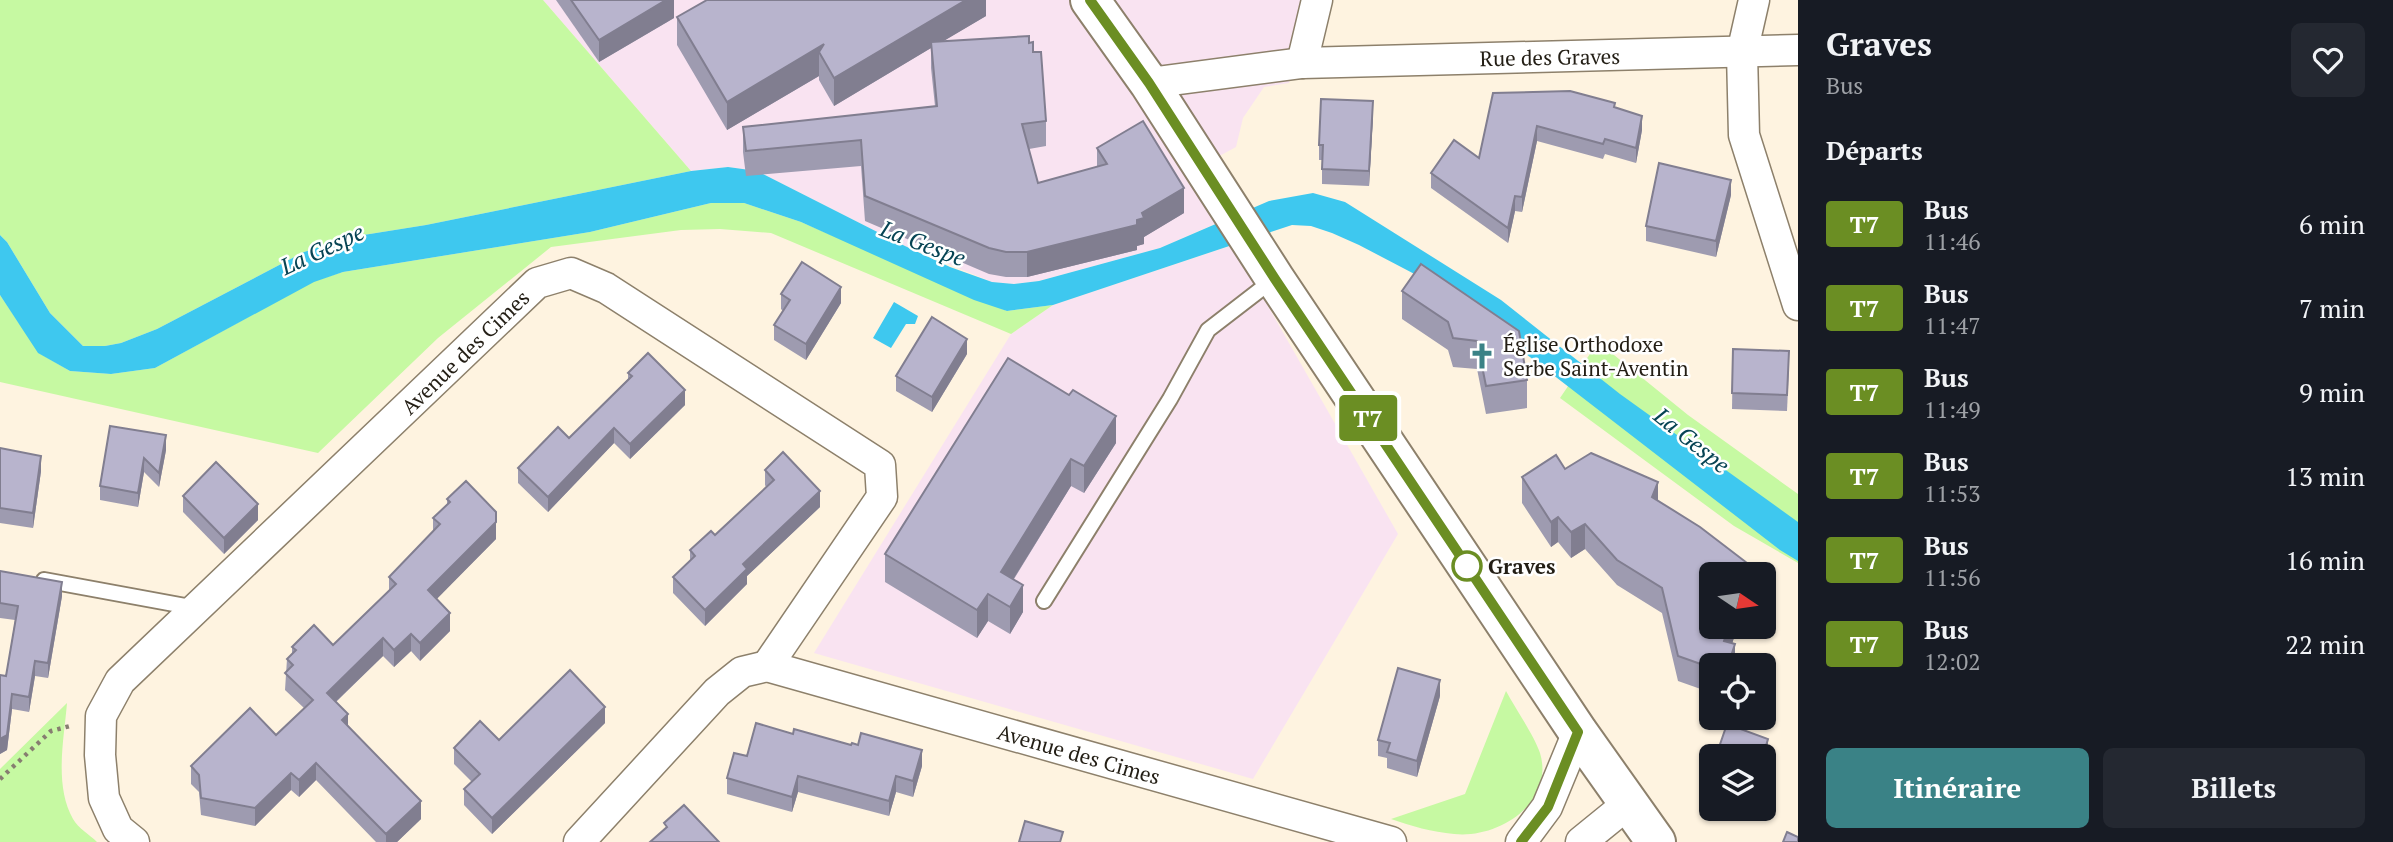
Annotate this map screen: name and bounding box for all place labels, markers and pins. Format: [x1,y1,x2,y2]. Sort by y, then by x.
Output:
place label: Église Orthodoxe Serbe Saint-Aventin [1503,330,1689,382]
church icon: Église Orthodoxe Serbe Saint-Aventin [1467,341,1497,371]
marker: Graves [1452,551,1482,581]
place label: Graves [1488,552,1555,580]

